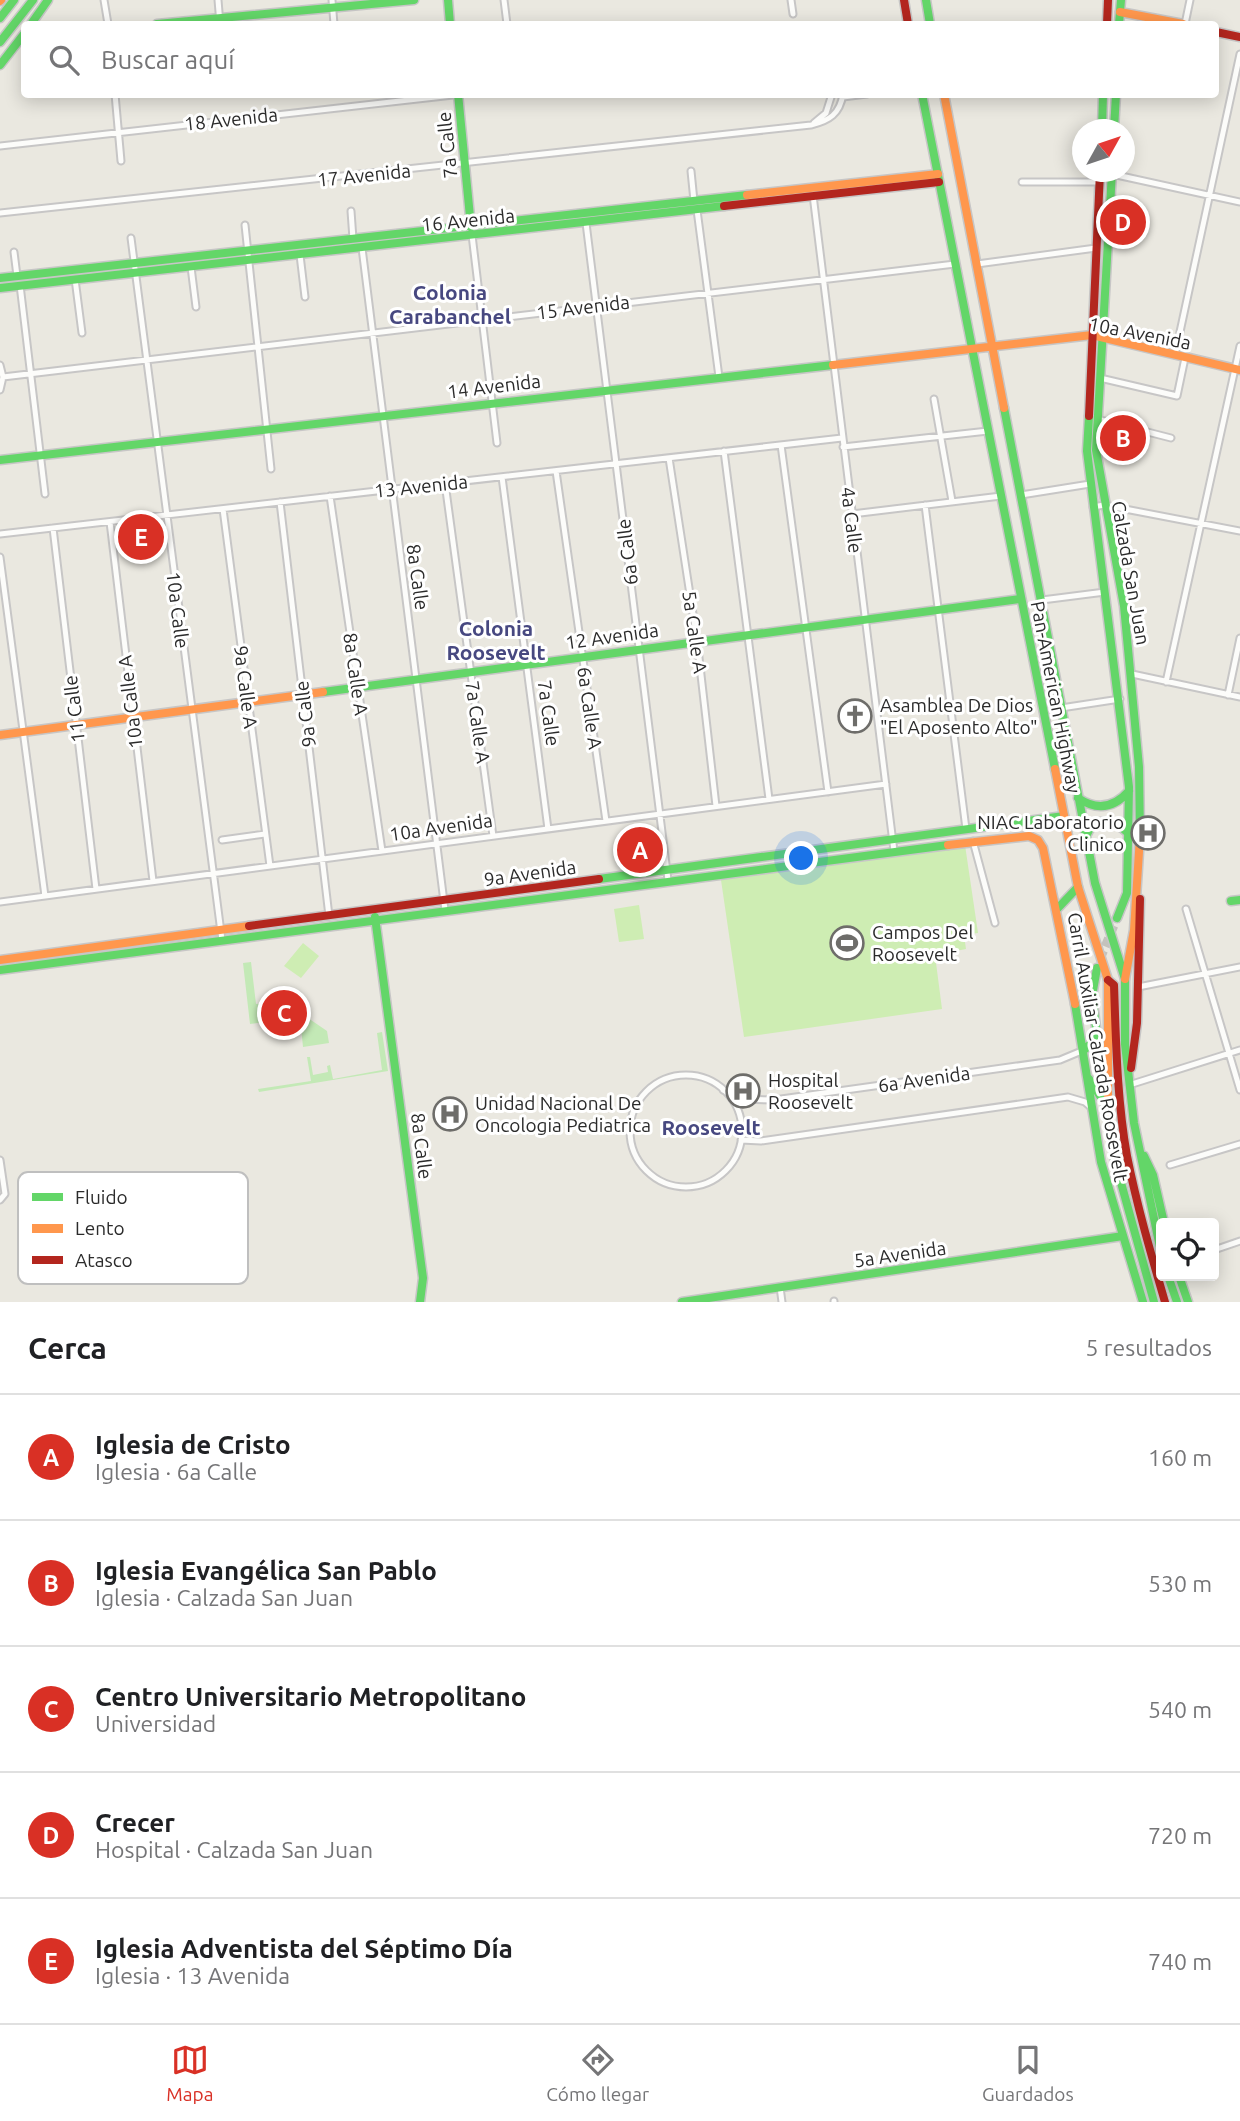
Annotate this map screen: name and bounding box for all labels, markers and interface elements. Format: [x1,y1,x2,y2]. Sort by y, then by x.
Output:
search box [21,21,1219,98]
icon: search [45,41,83,79]
text: Buscar aquí [101,45,235,74]
street label: 18 Avenida [183,103,279,135]
street label: 7a Calle [433,111,461,179]
north arrow [1072,119,1135,182]
street label: 17 Avenida [316,159,412,191]
pin: D [1100,196,1146,248]
street label: 16 Avenida [420,204,516,236]
district label: Colonia Carabanchel [389,280,511,328]
street label: 15 Avenida [535,290,631,324]
street label: 10a Avenida [1087,312,1193,354]
street label: 14 Avenida [446,369,542,403]
pin: B [1100,412,1146,464]
street label: 13 Avenida [373,470,469,502]
street label: 4a Calle [837,486,867,554]
street label: Calzada San Juan [1107,499,1155,647]
pin: E [118,511,164,563]
street label: 6a Calle [612,518,642,586]
street label: 8a Calle [402,542,434,612]
street label: 10a Calle [162,570,194,650]
street label: 5a Calle A [678,589,712,675]
street label: Pan-American Highway [1027,599,1085,795]
district label: Colonia Roosevelt [446,616,546,664]
street label: 12 Avenida [564,619,660,653]
street label: 8a Calle A [339,631,373,717]
street label: 9a Calle A [230,644,262,730]
street label: 10a Calle A [113,653,147,750]
street label: 6a Calle A [573,665,607,751]
street label: 11 Calle [59,674,89,744]
street label: 7a Calle [533,678,565,748]
street label: 7a Calle A [461,679,495,765]
street label: 9a Calle [290,680,320,748]
place label: Asamblea De Dios "El Aposento Alto" [880,694,1038,738]
church icon: Asamblea De Dios "El Aposento Alto" [836,697,874,735]
street label: 10a Avenida [388,809,494,845]
place label: NIAC Laboratorio Clinico [977,811,1124,855]
hospital icon: NIAC Laboratorio Clinico [1129,814,1167,852]
pin: A [617,824,663,876]
your location [784,841,818,875]
street label: 9a Avenida [482,856,578,890]
street label: Carril Auxiliar Calzada Roosevelt [1063,911,1133,1184]
place label: Campos Del Roosevelt [872,921,974,965]
sports icon: Campos Del Roosevelt [828,924,866,962]
pin: C [261,987,307,1039]
street label: 6a Avenida [876,1062,972,1096]
place label: Hospital Roosevelt [768,1069,853,1113]
hospital icon: Hospital Roosevelt [724,1072,762,1110]
place label: Unidad Nacional De Oncologia Pediatrica [475,1092,651,1136]
hospital icon: Unidad Nacional De Oncologia Pediatrica [431,1095,469,1133]
street label: 8a Calle [407,1112,437,1180]
district label: Roosevelt [661,1115,761,1139]
legend [18,1172,248,1284]
text: Fluido [75,1186,128,1208]
text: Lento [75,1217,125,1239]
map controls [1156,1218,1219,1281]
button: locate [1156,1218,1219,1281]
street label: 5a Avenida [852,1237,948,1271]
text: Atasco [75,1249,133,1271]
text: Cerca [28,1331,107,1365]
text: 5 resultados [1086,1335,1212,1360]
text: Iglesia de Cristo [95,1430,291,1459]
text: A [43,1445,59,1470]
text: 160 m [1148,1445,1212,1470]
text: Iglesia · 6a Calle [95,1459,257,1484]
text: Iglesia Evangélica San Pablo [95,1556,437,1585]
text: B [43,1571,59,1596]
text: 530 m [1148,1571,1212,1596]
text: Iglesia · Calzada San Juan [95,1585,353,1610]
text: Centro Universitario Metropolitano [95,1682,526,1711]
text: C [44,1697,58,1722]
text: 540 m [1148,1697,1212,1722]
text: Universidad [95,1711,216,1736]
text: Crecer [95,1808,175,1837]
text: D [43,1823,59,1848]
text: 720 m [1148,1823,1212,1848]
text: Hospital · Calzada San Juan [95,1837,373,1862]
text: Iglesia Adventista del Séptimo Día [95,1934,513,1963]
text: E [44,1949,58,1974]
text: 740 m [1148,1949,1212,1974]
text: Iglesia · 13 Avenida [95,1963,290,1988]
tab: Mapa [166,2041,214,2105]
tab: Cómo llegar [546,2041,649,2105]
tab: Guardados [982,2041,1074,2105]

